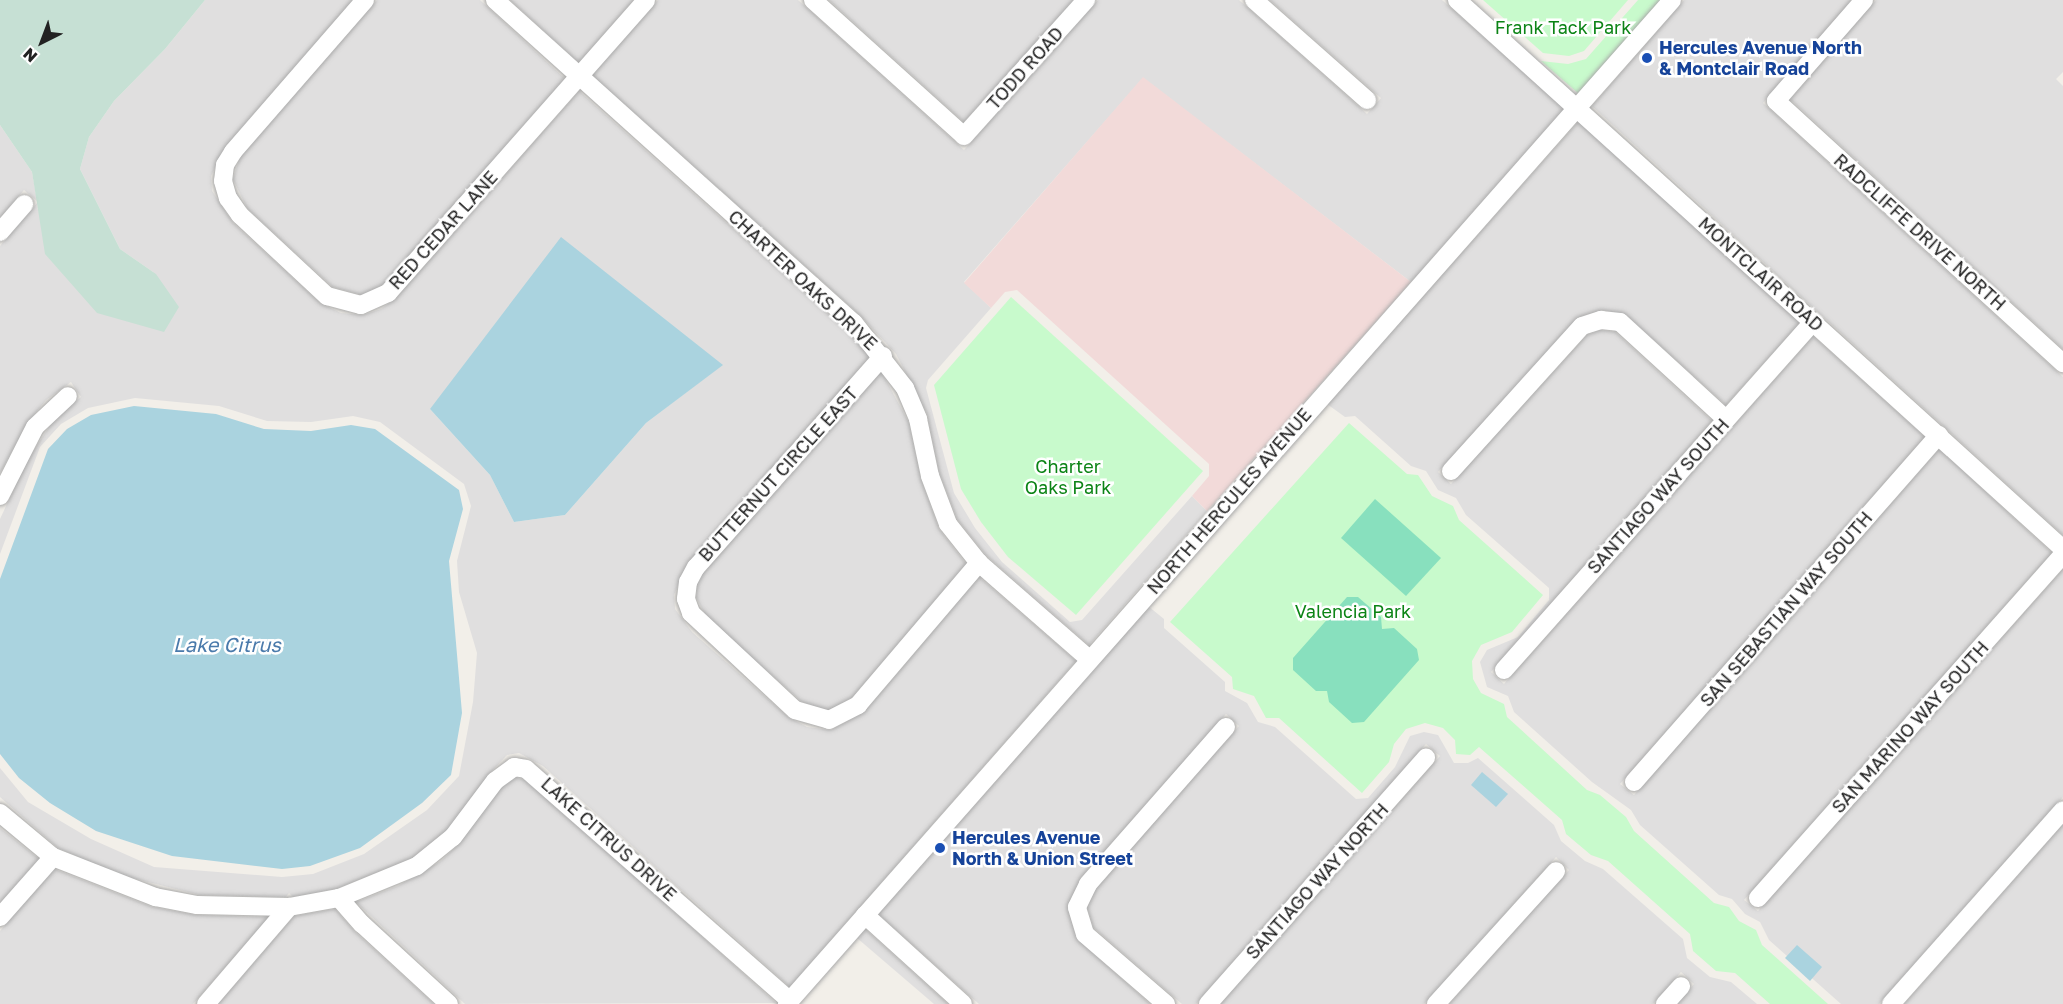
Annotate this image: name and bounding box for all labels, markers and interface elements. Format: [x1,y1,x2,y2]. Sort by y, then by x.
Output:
north arrow [12,12,72,72]
park label: Frank Tack Park [1495,16,1631,38]
street label: TODD ROAD [982,22,1068,114]
place label: Hercules Avenue North & Montclair Road [1659,37,1862,80]
text: N [19,44,41,67]
marker: Hercules Avenue North & Montclair Road [1640,51,1654,65]
street label: RADCLIFFE DRIVE NORTH [1830,149,2010,315]
street label: RED CEDAR LANE [384,166,502,294]
street label: CHARTER OAKS DRIVE [724,205,882,355]
street label: MONTCLAIR ROAD [1694,212,1828,336]
street label: BUTTERNUT CIRCLE EAST [694,382,862,566]
street label: NORTH HERCULES AVENUE [1142,404,1316,598]
street label: SANTIAGO WAY SOUTH [1583,414,1733,578]
park label: Charter Oaks Park [1025,456,1111,498]
street label: SAN SEBASTIAN WAY SOUTH [1695,507,1877,711]
park label: Valencia Park [1295,600,1411,622]
water label: Lake Citrus [173,632,281,656]
street label: SAN MARINO WAY SOUTH [1827,637,1993,817]
street label: LAKE CITRUS DRIVE [537,773,681,905]
street label: SANTIAGO WAY NORTH [1241,799,1393,963]
place label: Hercules Avenue North & Union Street [952,827,1133,870]
marker: Hercules Avenue North & Union Street [933,841,947,855]

